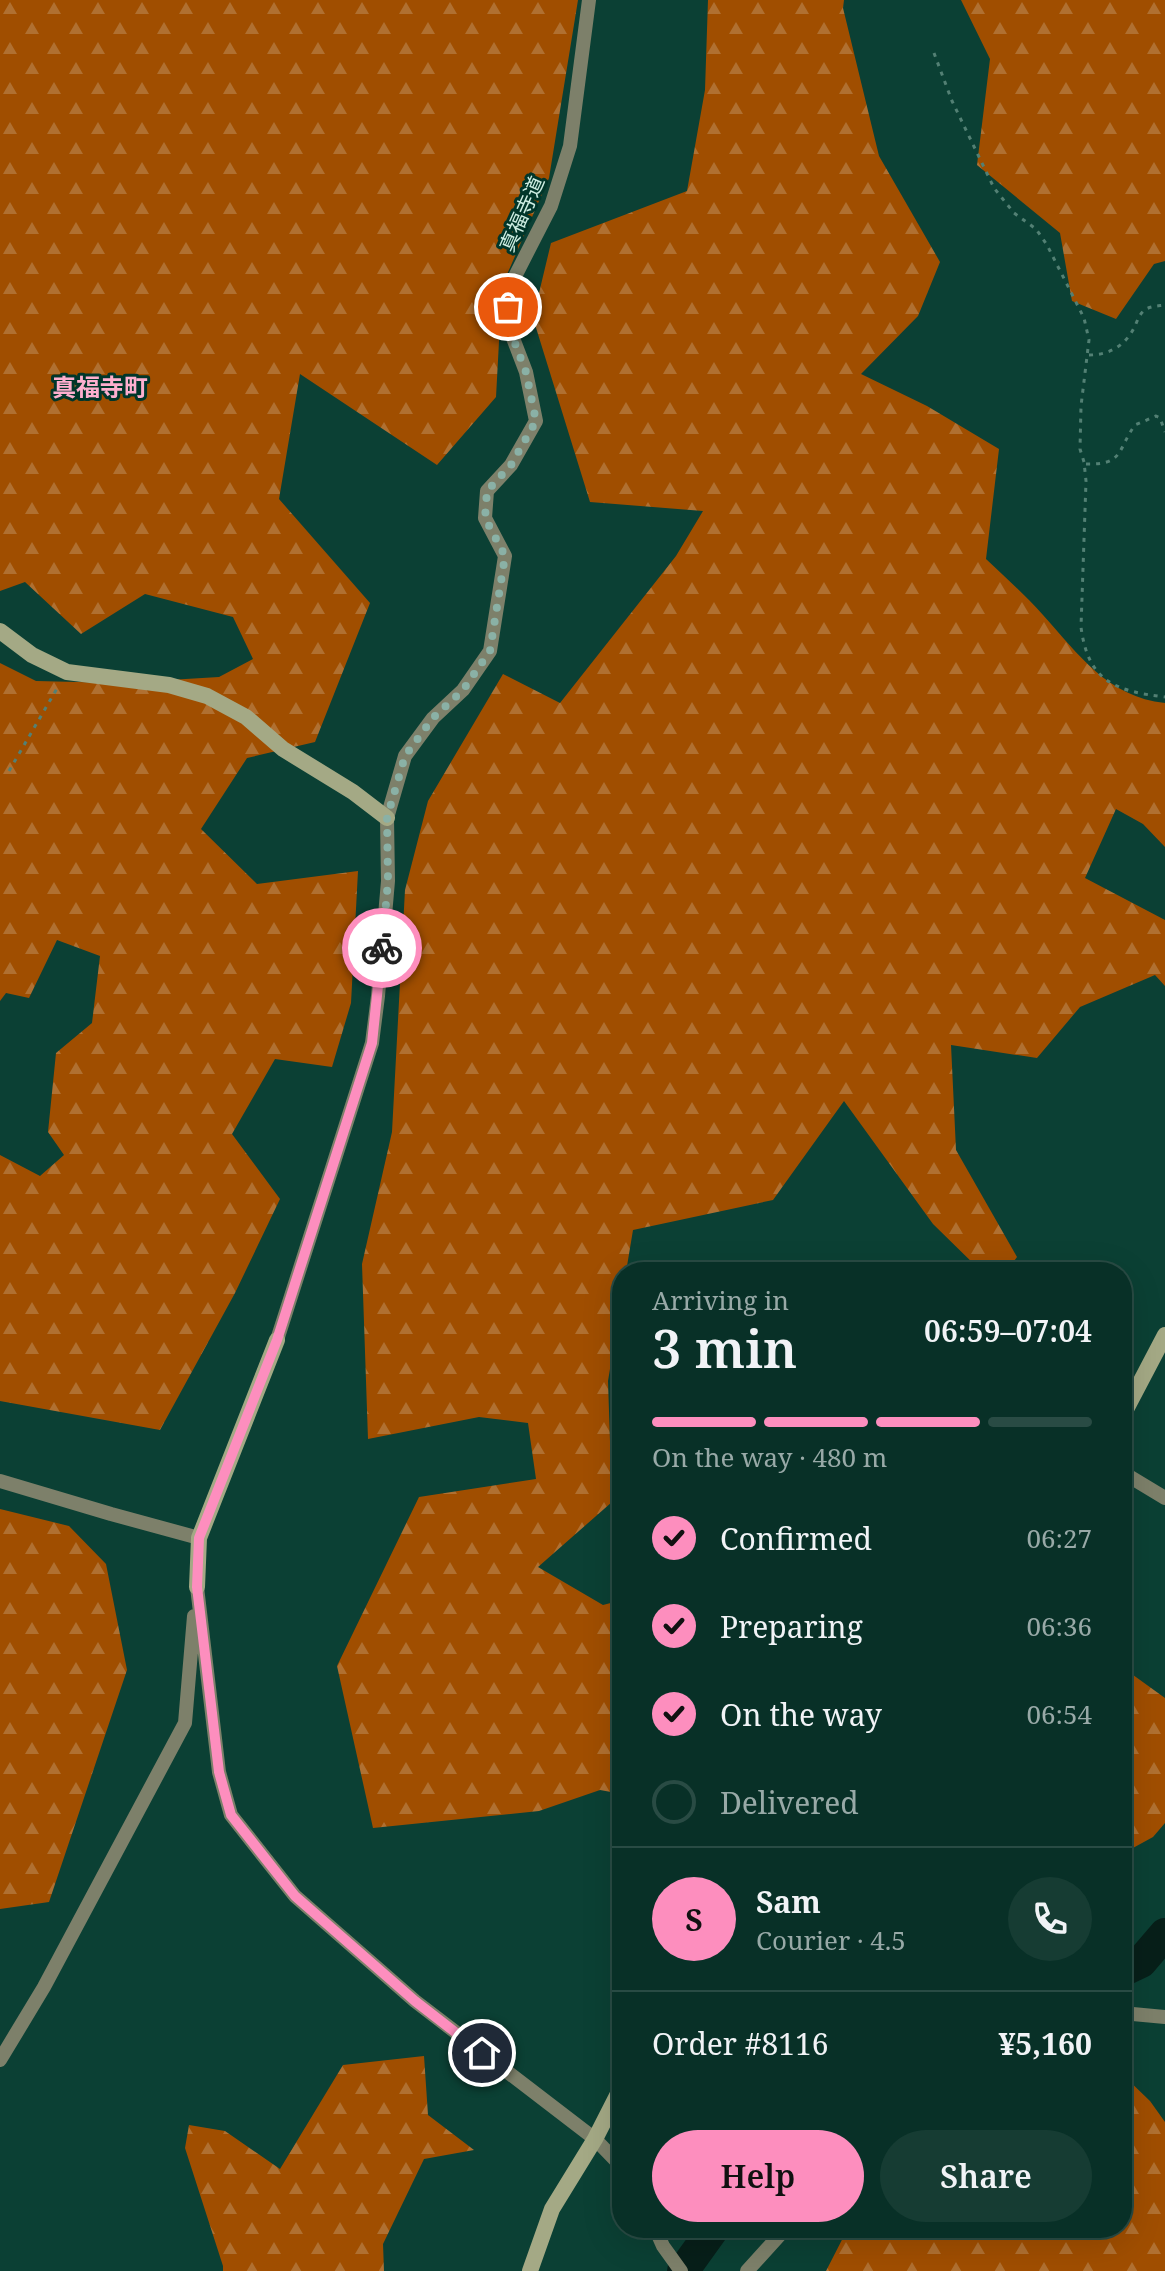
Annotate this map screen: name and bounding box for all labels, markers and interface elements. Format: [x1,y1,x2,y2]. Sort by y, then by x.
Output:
street label: 真福寺道 [493,172,550,256]
pin [474,273,542,341]
icon: bag [486,285,530,329]
district label: 真福寺町 [52,370,148,403]
courier [342,908,422,988]
icon: bike [360,926,404,970]
text: Arriving in [652,1282,789,1318]
text: 06:59–07:04 [924,1310,1092,1351]
text: 3 min [652,1312,797,1383]
text: On the way · 480 m [652,1439,887,1475]
icon: check [652,1516,696,1560]
text: Confirmed [720,1518,872,1559]
text: 06:27 [1026,1520,1092,1556]
icon: check [652,1604,696,1648]
text: Preparing [720,1606,863,1647]
text: 06:36 [1026,1608,1092,1644]
icon: check [652,1692,696,1736]
text: On the way [720,1694,882,1735]
text: 06:54 [1026,1696,1092,1732]
text: Delivered [720,1782,859,1823]
button: phone [1008,1877,1092,1961]
text: Sam [756,1881,821,1922]
text: S [685,1899,703,1940]
text: Courier · 4.5 [756,1922,906,1958]
pin [448,2019,516,2087]
text: Order #8116 [652,2023,829,2064]
text: ¥5,160 [998,2023,1092,2064]
icon: home [460,2031,504,2075]
button: Help [652,2130,864,2222]
button: Share [880,2130,1092,2222]

